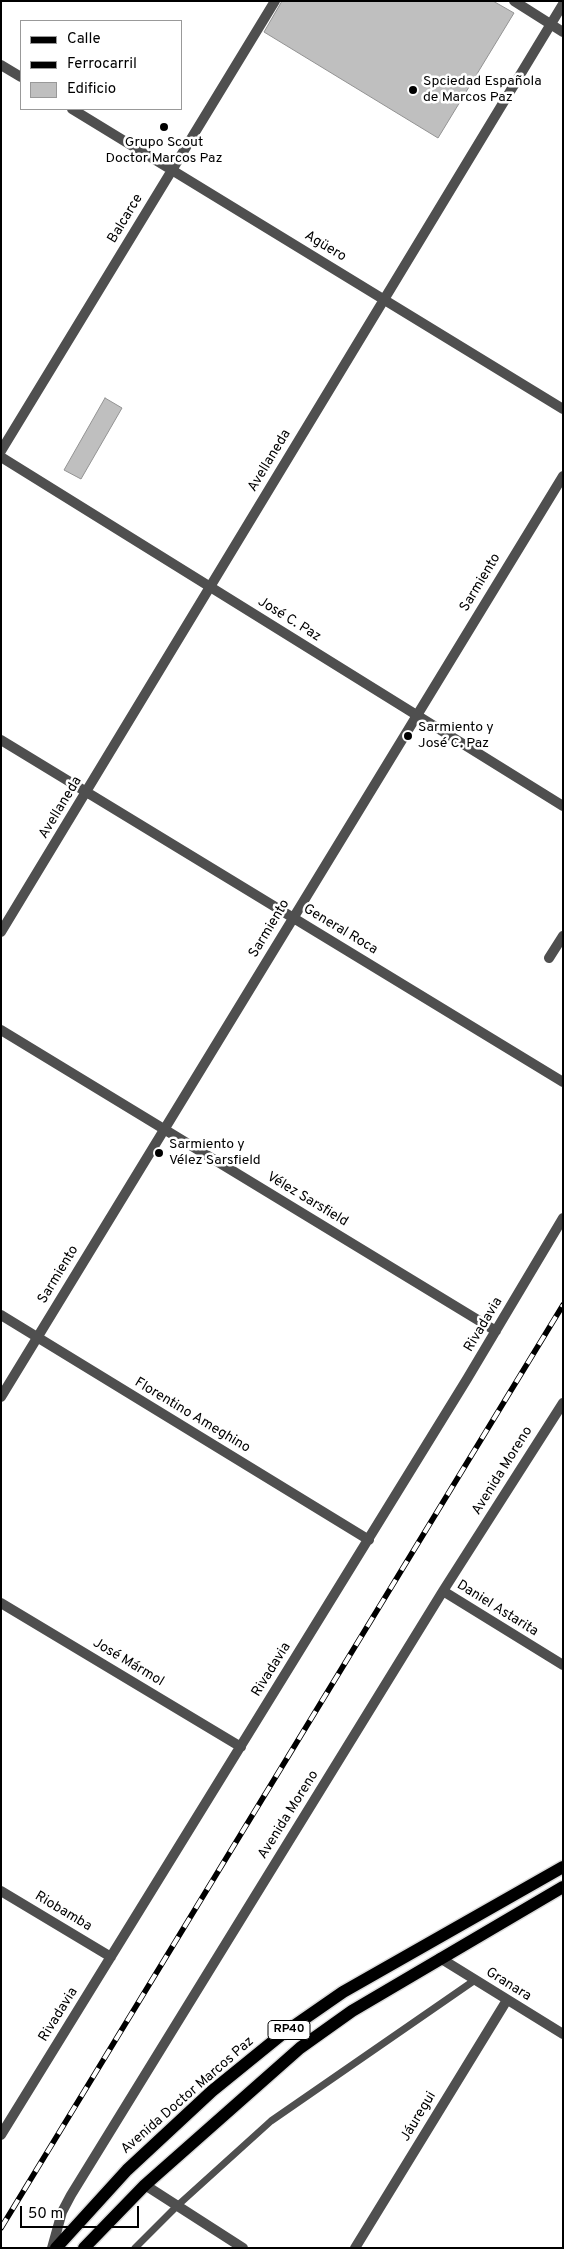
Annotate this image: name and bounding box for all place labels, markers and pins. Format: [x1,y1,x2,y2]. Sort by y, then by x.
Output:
place label: Spciedad Española de Marcos Paz [423,74,542,106]
marker: Spciedad Española de Marcos Paz [407,84,419,96]
marker: Grupo Scout Doctor Marcos Paz [158,121,170,133]
place label: Grupo Scout Doctor Marcos Paz [105,135,223,168]
place label: Sarmiento y José C. Paz [418,720,494,752]
marker: Sarmiento y José C. Paz [402,730,414,742]
place label: Sarmiento y Vélez Sarsfield [169,1137,261,1170]
marker: Sarmiento y Vélez Sarsfield [153,1147,165,1159]

